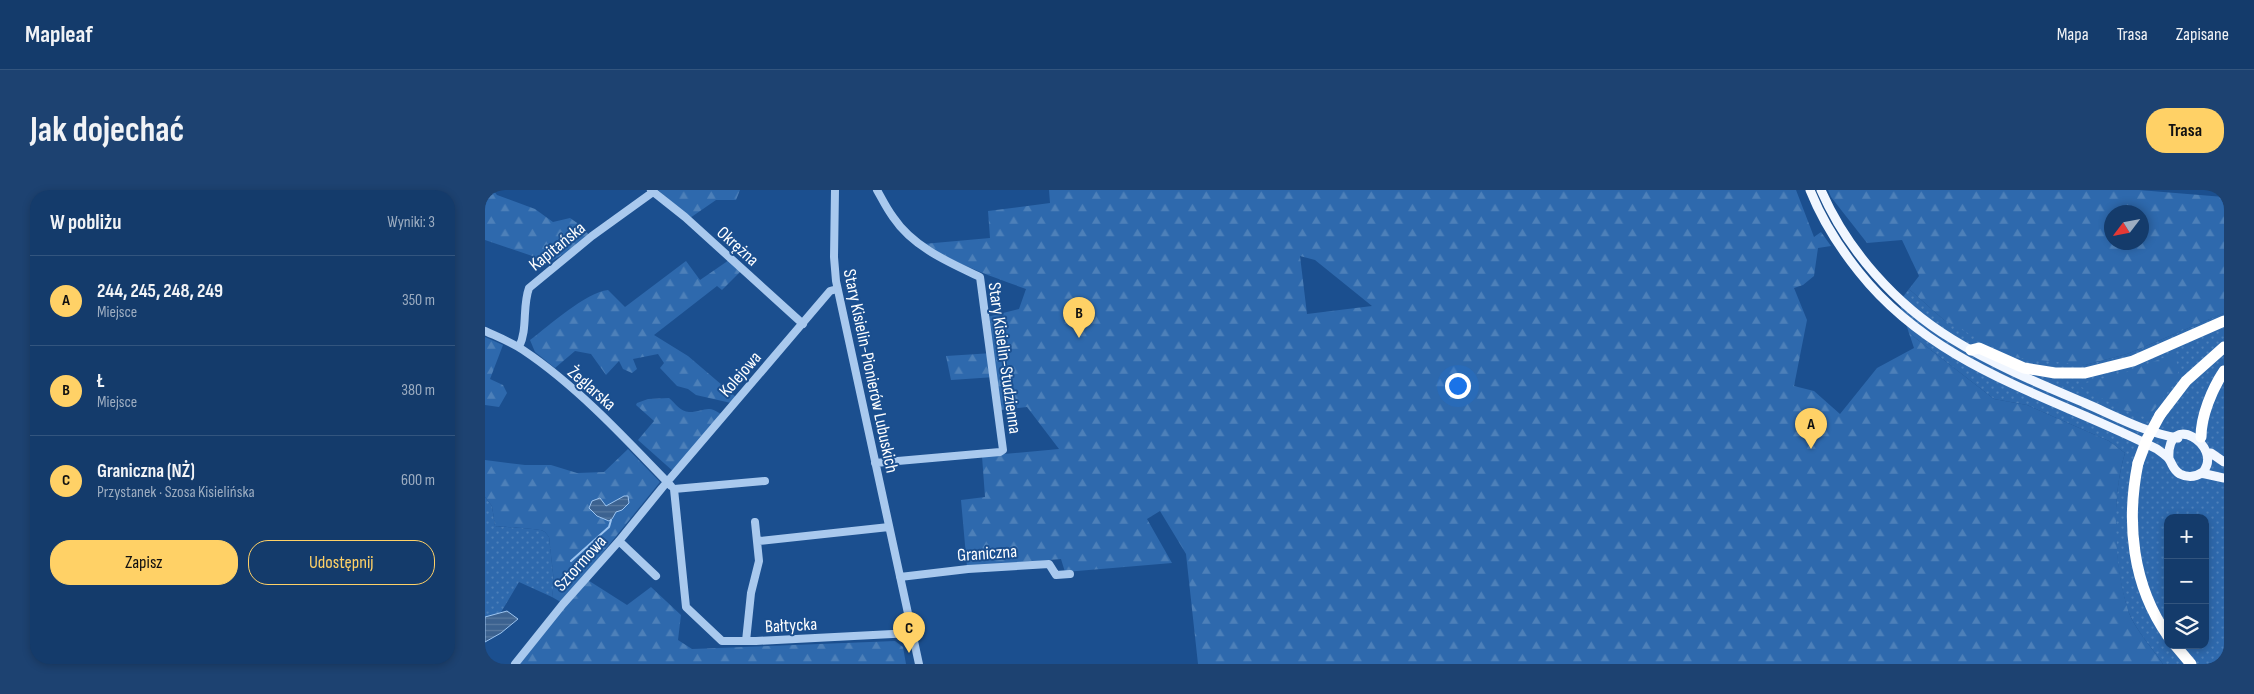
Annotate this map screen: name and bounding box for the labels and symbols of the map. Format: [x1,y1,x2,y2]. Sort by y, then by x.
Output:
north arrow [2104,205,2149,250]
street label: Kapitańska [525,217,590,275]
street label: Okrężna [712,222,763,271]
street label: Stary Kisielin-Pionierów Lubuskich [839,267,902,475]
street label: Stary Kisielin-Studzienna [983,281,1026,435]
pin: B [1063,297,1095,338]
street label: Kolejowa [715,347,766,401]
street label: Żeglarska [563,362,620,415]
your location [1445,373,1471,399]
pin: A [1795,408,1827,449]
street label: Sztormowa [550,531,611,596]
street label: Graniczna [956,541,1018,566]
pin: C [893,612,925,653]
street label: Bałtycka [764,614,818,637]

